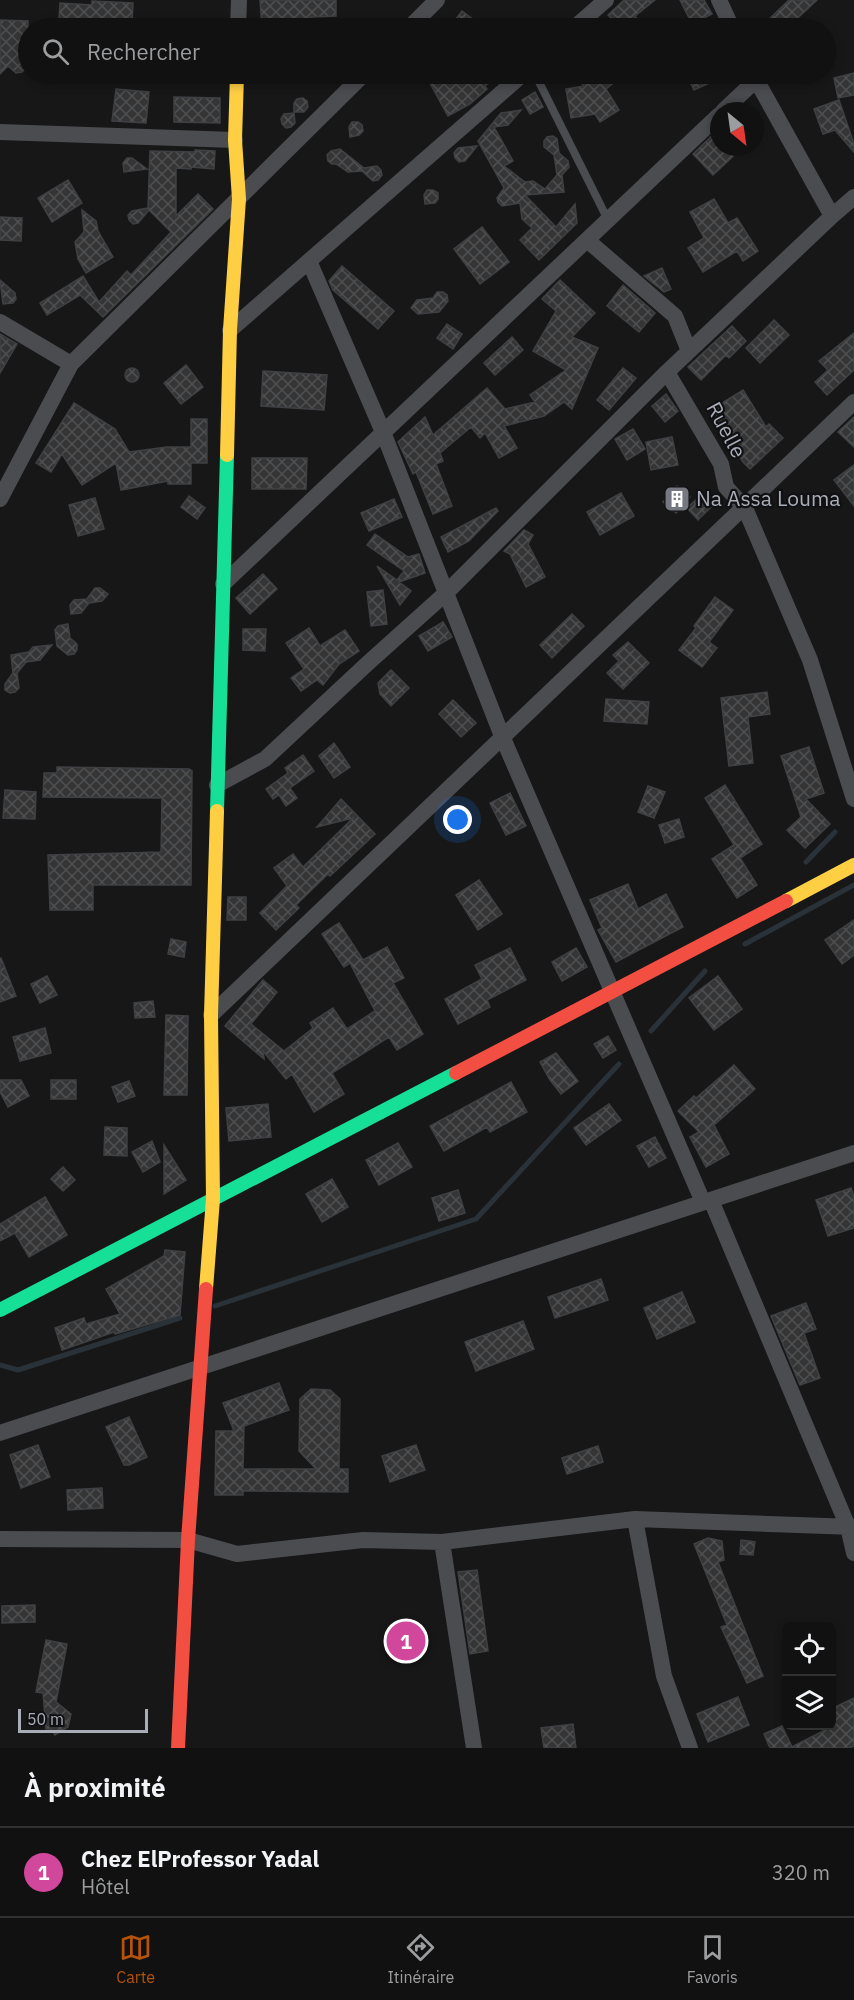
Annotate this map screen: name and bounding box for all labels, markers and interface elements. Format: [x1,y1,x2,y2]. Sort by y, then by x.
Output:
search box [18,18,836,84]
icon: search [39,35,72,68]
text: Rechercher [87,37,200,66]
north arrow [710,102,764,156]
street label: Ruelle [700,397,753,462]
building icon: Na Assa Louma [662,484,692,514]
place label: Na Assa Louma [696,484,841,512]
your location [443,805,472,834]
pin: 1 [386,1618,426,1664]
map controls [782,1622,836,1730]
button: locate [782,1622,836,1676]
button: layers [782,1676,836,1730]
scale bar [18,1706,148,1734]
text: 50 m [27,1709,64,1729]
text: À proximité [24,1770,166,1804]
text: Chez ElProfessor Yadal [81,1844,319,1873]
text: 1 [38,1859,50,1886]
text: 320 m [772,1859,830,1886]
text: Hôtel [81,1873,130,1900]
tab: Carte [116,1931,155,1987]
tab: Itinéraire [387,1931,454,1987]
tab: Favoris [687,1931,738,1987]

